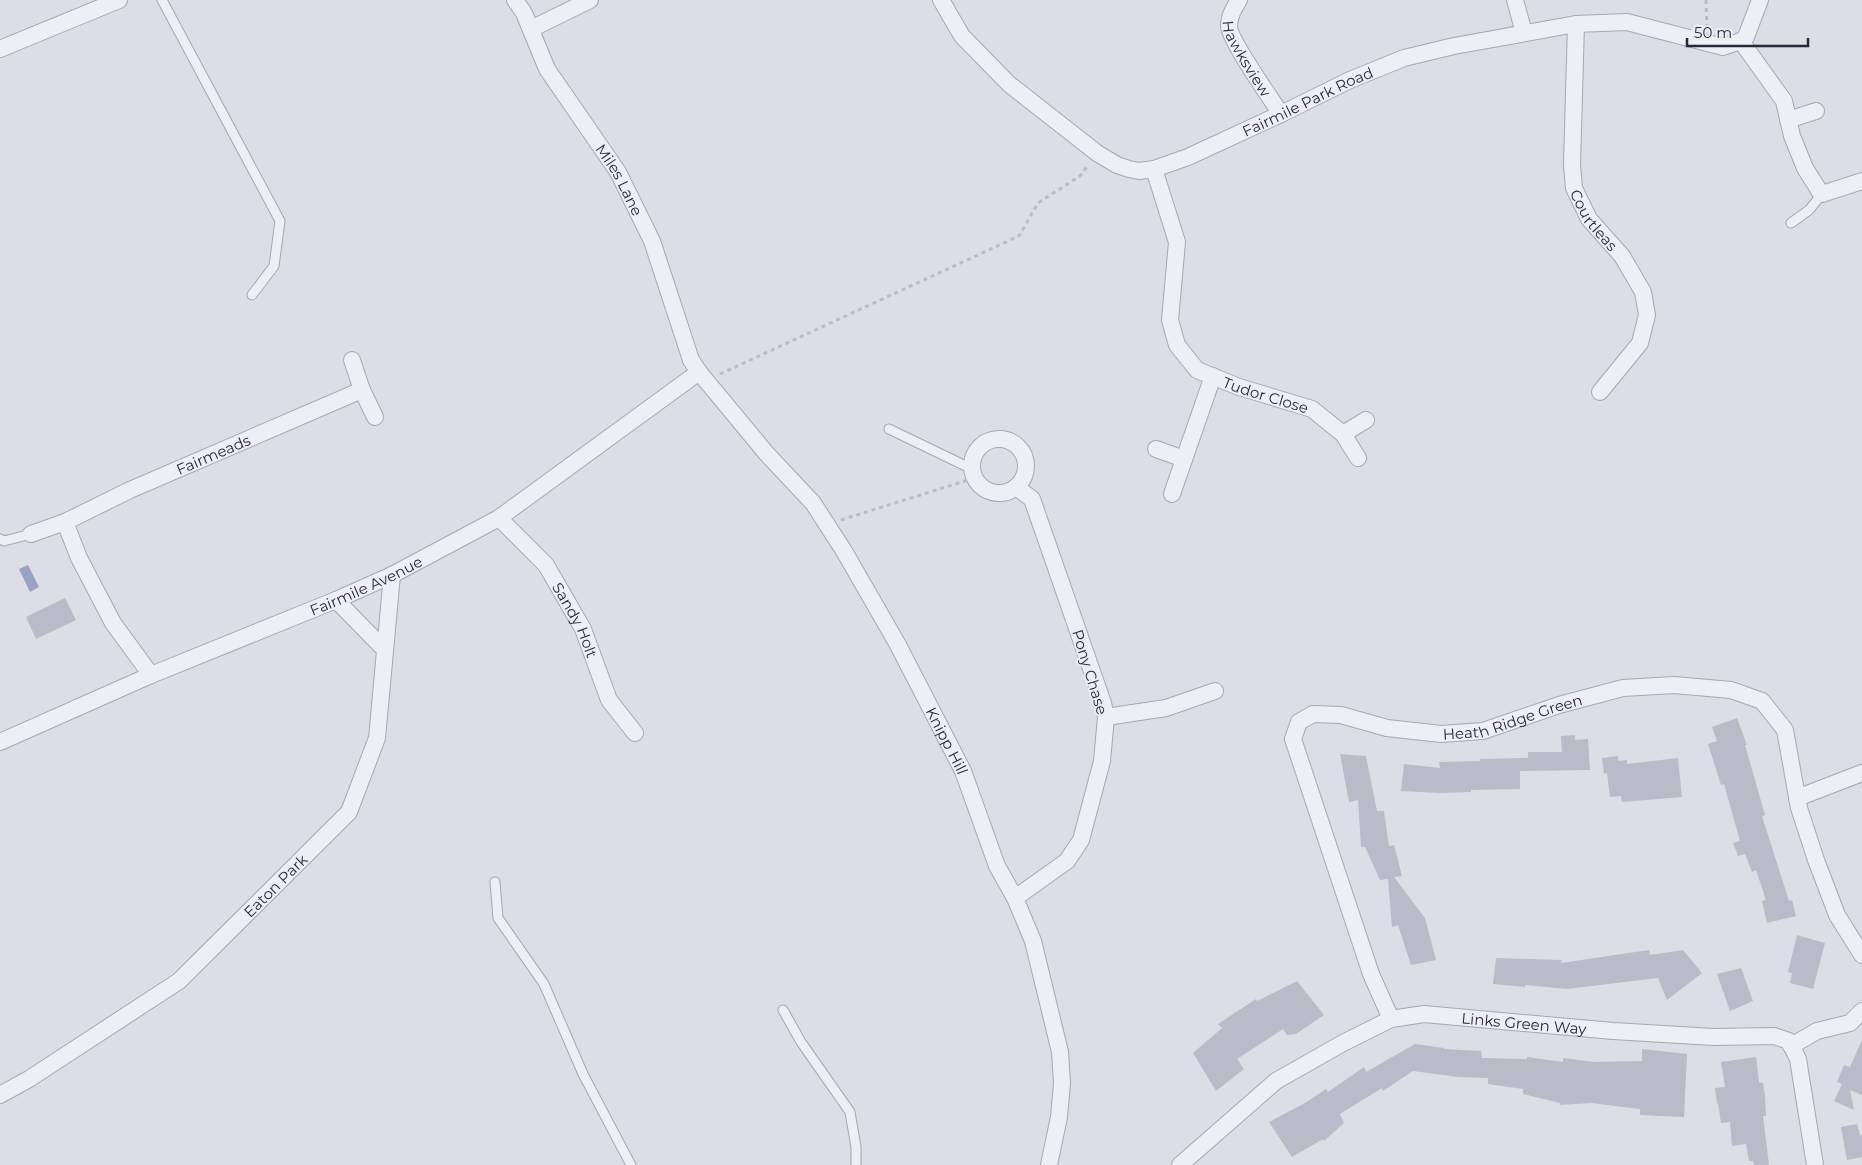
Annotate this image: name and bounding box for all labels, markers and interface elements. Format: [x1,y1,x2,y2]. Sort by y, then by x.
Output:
scale bar [1687,15,1808,47]
street label: Hawksview [1219,20,1276,100]
text: 50 m [1694,23,1732,42]
street label: Fairmile Park Road [1239,62,1376,140]
street label: Miles Lane [592,140,647,219]
street label: Courtleas [1566,186,1622,254]
street label: Tudor Close [1220,372,1311,417]
street label: Fairmeads [173,430,253,479]
street label: Fairmile Avenue [307,551,425,619]
street label: Sandy Holt [549,579,602,660]
street label: Pony Chase [1068,627,1112,717]
street label: Heath Ridge Green [1442,690,1584,743]
street label: Knipp Hill [922,704,973,777]
street label: Eaton Park [239,850,311,921]
street label: Links Green Way [1461,1008,1588,1038]

